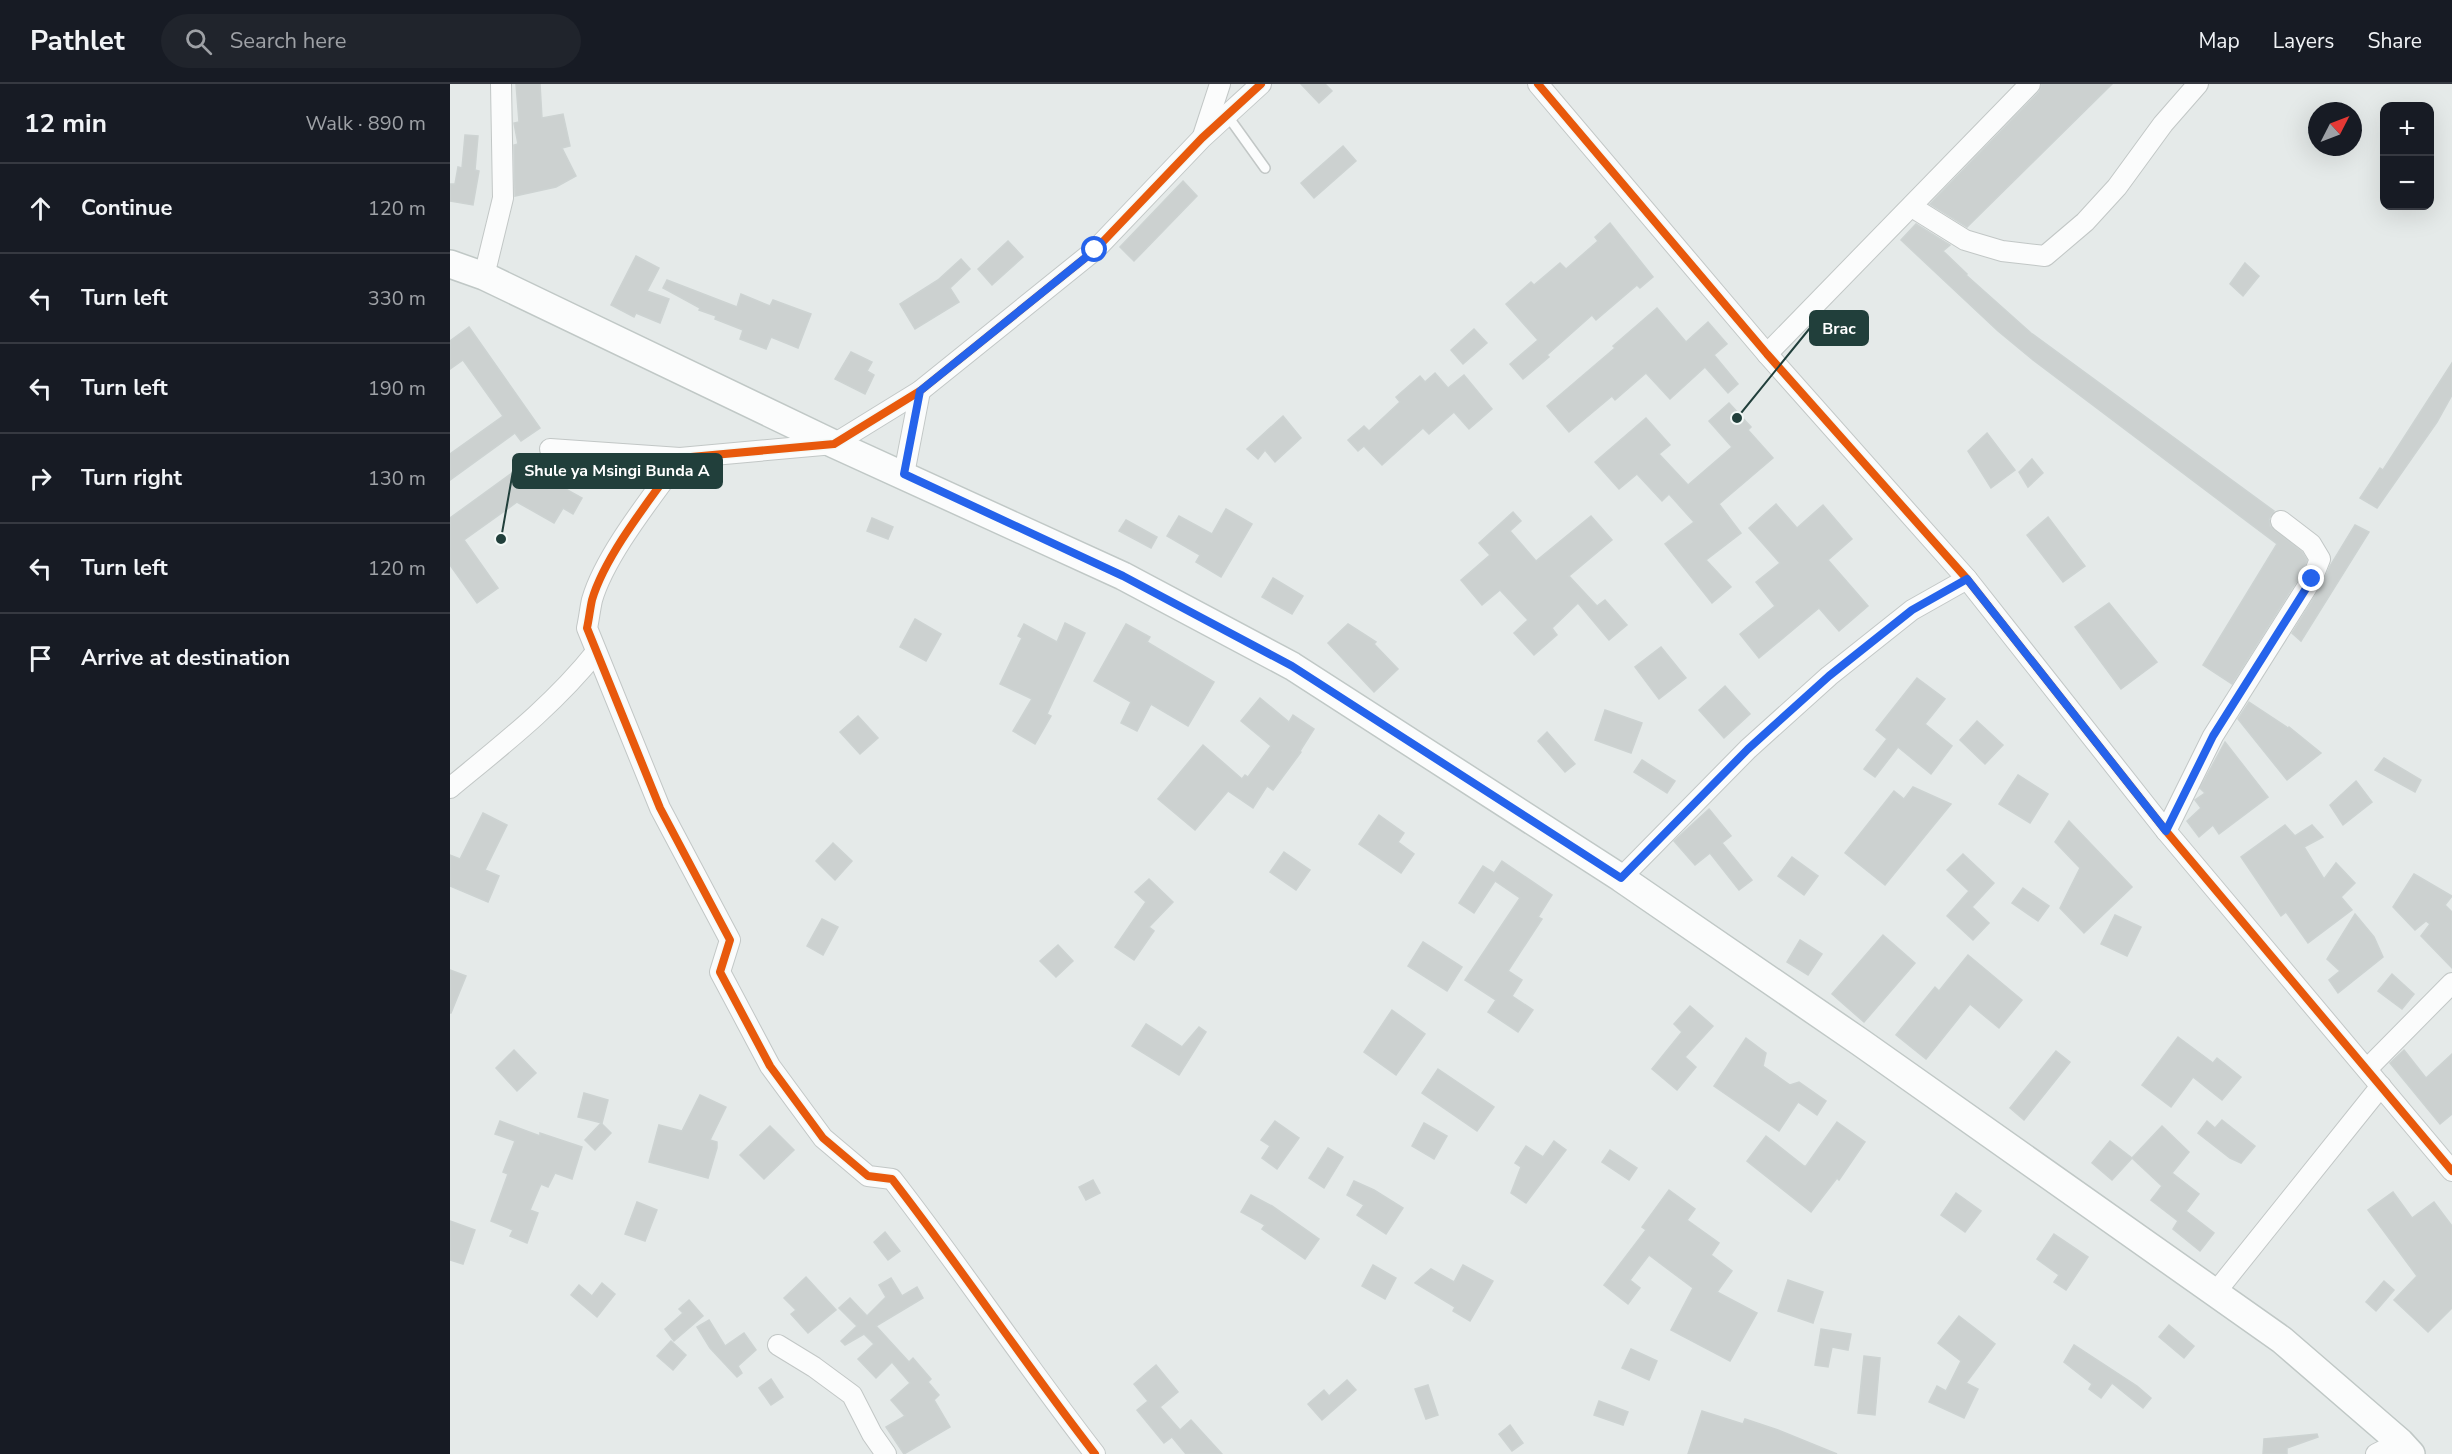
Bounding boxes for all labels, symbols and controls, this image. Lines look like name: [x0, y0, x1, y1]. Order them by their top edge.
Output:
search box: [161, 14, 581, 68]
text: Pathlet: [30, 22, 125, 60]
icon: search: [182, 25, 215, 58]
text: Search here: [230, 26, 346, 56]
text: Map: [2198, 27, 2240, 55]
text: Layers: [2273, 27, 2334, 55]
text: Share: [2367, 27, 2422, 55]
north arrow: [2308, 102, 2362, 156]
map controls: [2380, 102, 2434, 210]
button: +: [2380, 102, 2434, 156]
text: 12 min: [24, 106, 107, 141]
text: Walk · 890 m: [306, 110, 426, 137]
button: −: [2380, 156, 2434, 210]
icon: ahead: [24, 192, 57, 225]
text: Continue: [81, 193, 172, 223]
text: 120 m: [368, 195, 426, 222]
route start: [1081, 236, 1107, 262]
icon: left: [24, 282, 57, 315]
text: Turn left: [81, 283, 168, 313]
text: 330 m: [368, 285, 426, 312]
callout: Brac: [1810, 311, 1868, 345]
text: Brac: [1822, 318, 1856, 340]
icon: left: [24, 372, 57, 405]
text: Turn left: [81, 373, 168, 403]
text: 190 m: [368, 375, 426, 402]
callout: Shule ya Msingi Bunda A: [513, 454, 722, 488]
text: Shule ya Msingi Bunda A: [524, 460, 710, 482]
icon: right: [24, 462, 57, 495]
text: Turn right: [81, 463, 182, 493]
text: 130 m: [368, 465, 426, 492]
icon: left: [24, 552, 57, 585]
text: Turn left: [81, 553, 168, 583]
text: 120 m: [368, 555, 426, 582]
route end: [2298, 565, 2324, 591]
icon: arrive: [24, 642, 57, 675]
text: Arrive at destination: [81, 643, 290, 673]

